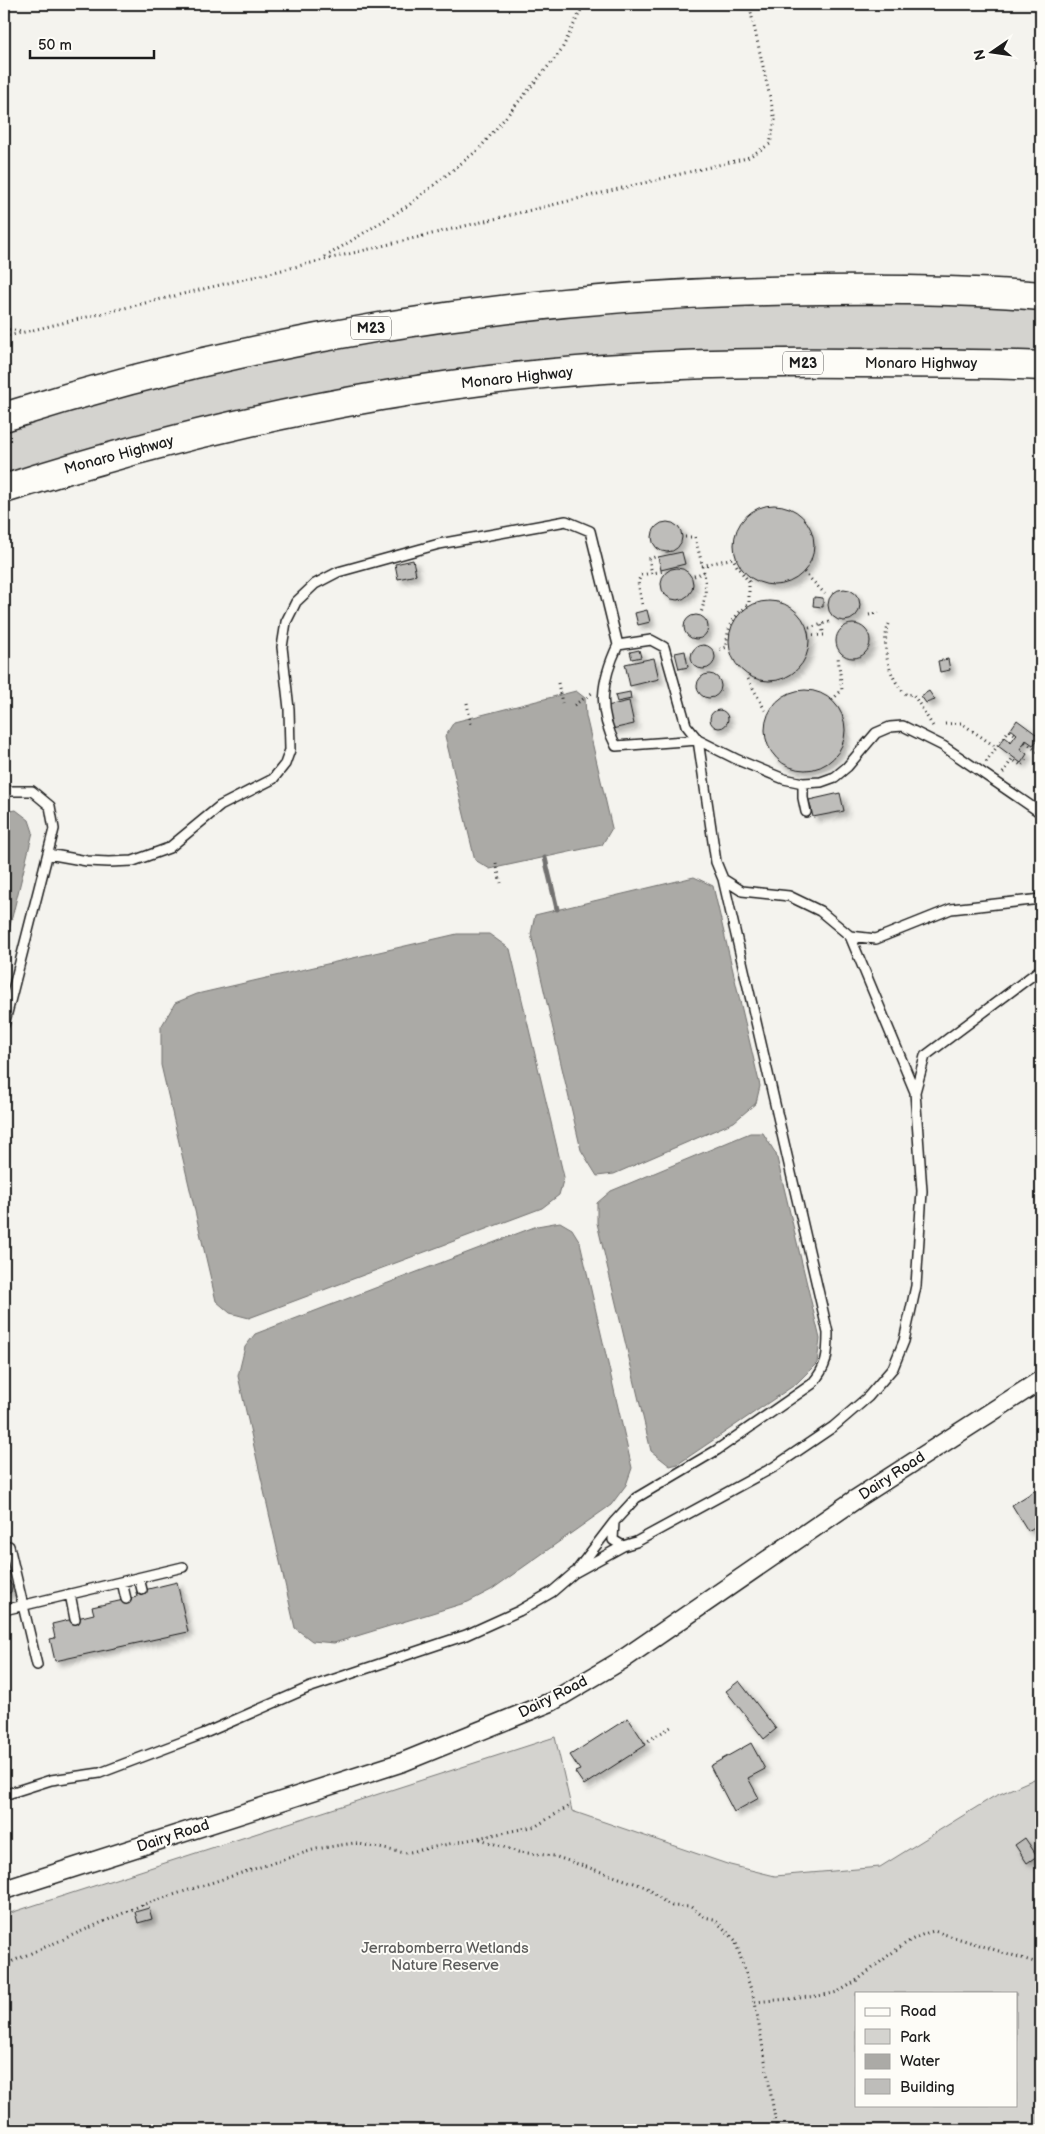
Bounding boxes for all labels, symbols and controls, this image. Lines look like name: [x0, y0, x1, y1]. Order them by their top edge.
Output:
scale bar: [30, 28, 154, 60]
north arrow: [968, 28, 1018, 78]
text: 50 m: [38, 36, 72, 55]
text: N: [970, 48, 989, 62]
road number: M23: [351, 316, 391, 339]
road number: M23: [783, 352, 823, 374]
street label: Monaro Highway: [865, 354, 978, 373]
street label: Monaro Highway: [460, 363, 574, 393]
street label: Monaro Highway: [62, 431, 176, 479]
street label: Dairy Road: [855, 1448, 929, 1504]
street label: Dairy Road: [515, 1672, 591, 1722]
street label: Dairy Road: [134, 1815, 212, 1857]
park label: Jerrabomberra Wetlands Nature Reserve: [361, 1939, 529, 1975]
legend: [855, 1992, 1018, 2106]
text: Road: [900, 2002, 936, 2021]
text: Park: [900, 2028, 931, 2047]
text: Water: [900, 2052, 940, 2071]
text: Building: [900, 2078, 955, 2097]

